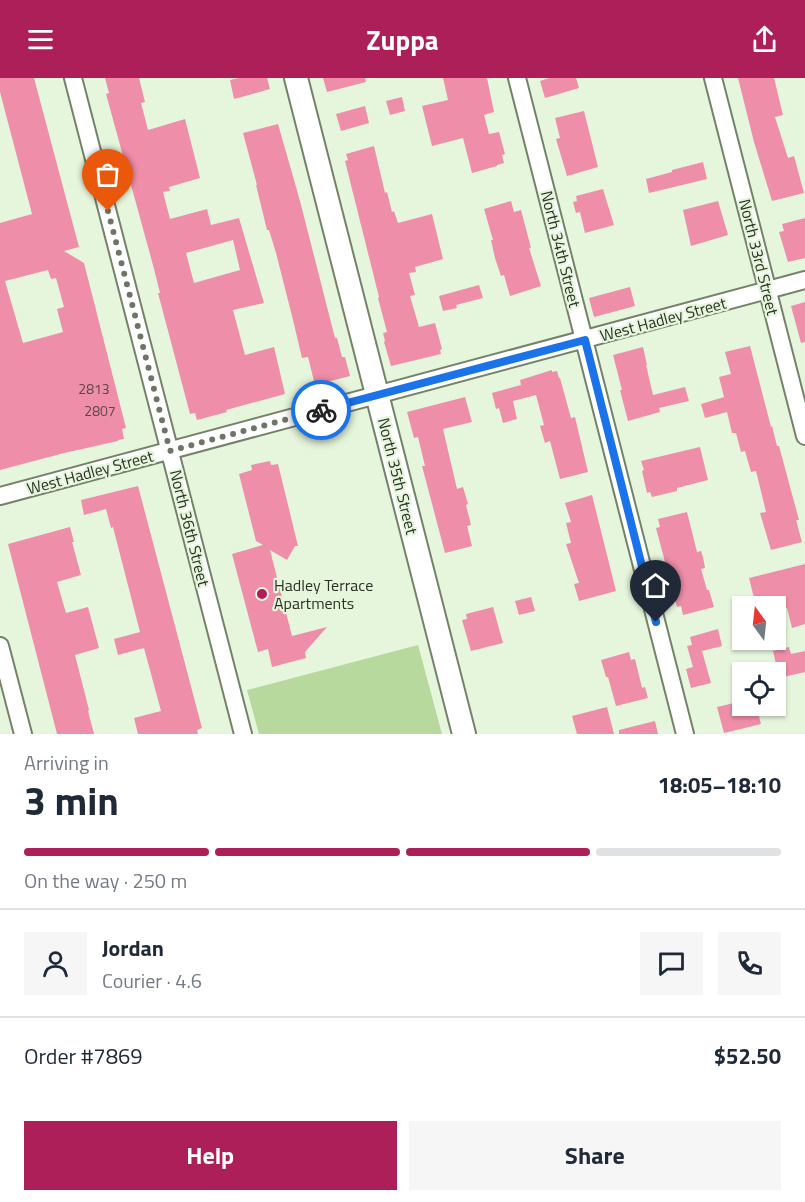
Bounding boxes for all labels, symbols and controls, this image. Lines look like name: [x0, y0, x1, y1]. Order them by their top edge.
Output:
text: Zuppa: [366, 19, 439, 60]
icon: menu: [24, 23, 57, 56]
icon: share: [748, 23, 781, 56]
pin: [82, 149, 133, 211]
icon: bag: [91, 158, 124, 191]
street label: North 34th Street: [535, 188, 587, 310]
street label: North 33rd Street: [733, 196, 785, 318]
street label: West Hadley Street: [597, 290, 729, 347]
house number: 2813: [78, 378, 110, 399]
courier: [291, 380, 351, 440]
icon: bike: [305, 394, 338, 427]
house number: 2807: [84, 400, 116, 421]
street label: North 35th Street: [372, 415, 424, 537]
street label: West Hadley Street: [24, 443, 156, 500]
street label: North 36th Street: [164, 467, 216, 589]
pin: [630, 560, 681, 622]
icon: home: [639, 569, 672, 602]
place label: Hadley Terrace Apartments: [274, 573, 373, 615]
marker: Hadley Terrace Apartments: [255, 587, 269, 601]
north arrow: [732, 596, 786, 650]
map controls: [732, 596, 786, 716]
button: locate: [732, 662, 786, 716]
text: Arriving in: [24, 747, 109, 778]
text: 18:05–18:10: [658, 768, 781, 802]
text: 3 min: [24, 771, 119, 830]
text: On the way · 250 m: [24, 865, 187, 896]
text: Jordan: [102, 931, 164, 965]
button: person: [24, 932, 87, 995]
button: chat: [640, 932, 703, 995]
button: phone: [718, 932, 781, 995]
text: Courier · 4.6: [102, 965, 202, 996]
text: Order #7869: [24, 1039, 143, 1073]
text: $52.50: [714, 1039, 781, 1073]
button: Help: [24, 1121, 397, 1190]
button: Share: [409, 1121, 781, 1190]

